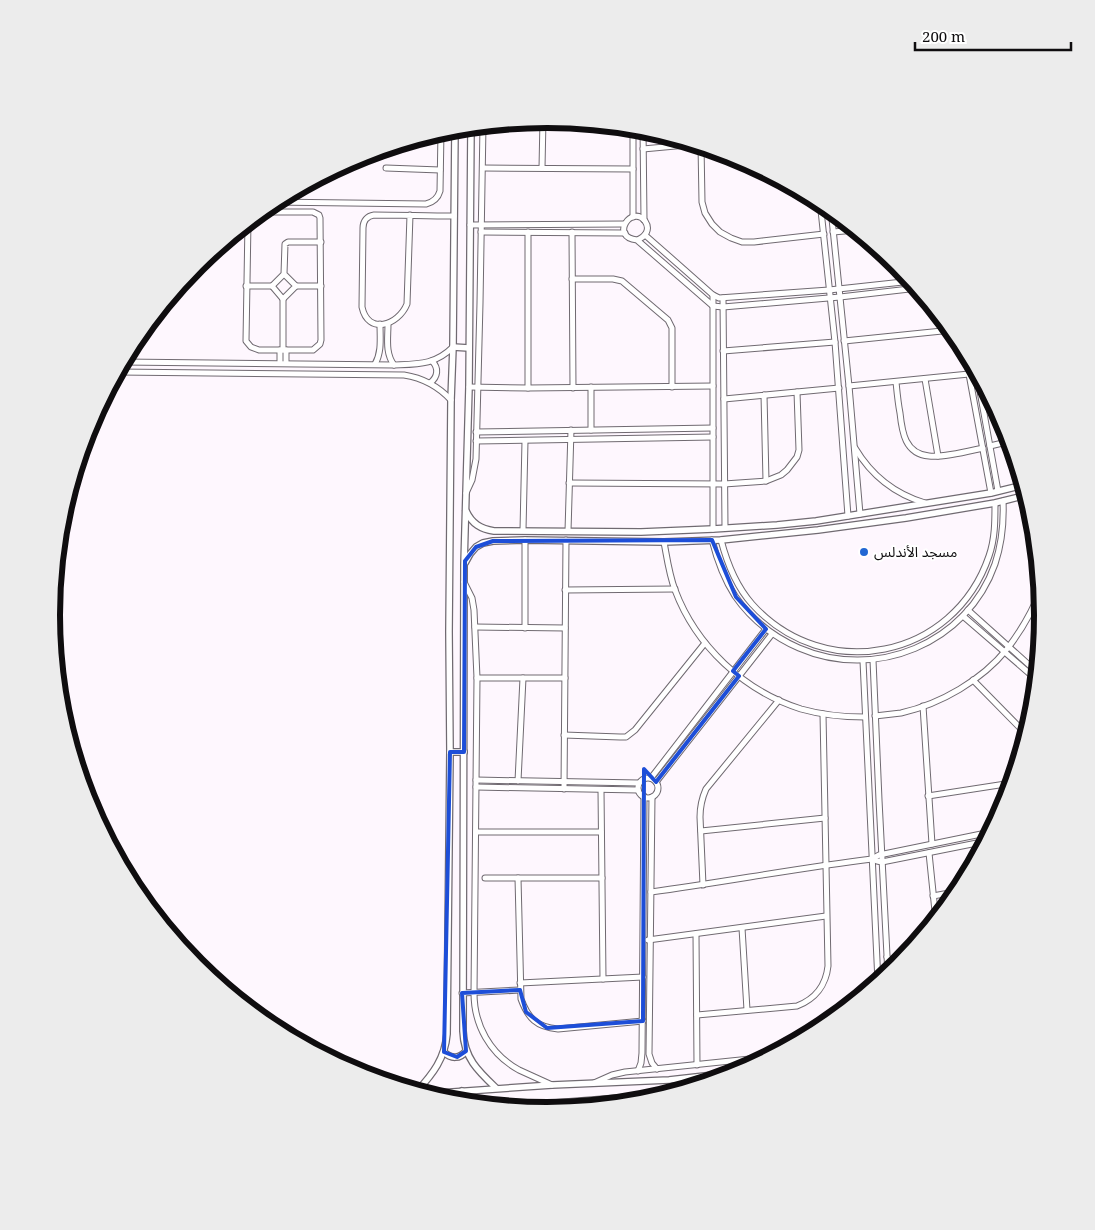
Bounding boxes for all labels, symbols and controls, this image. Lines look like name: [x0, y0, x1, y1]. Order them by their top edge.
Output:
scale bar: [915, 20, 1071, 52]
text: 200 m: [922, 26, 965, 46]
place label: مسجد الأندلس: [874, 542, 957, 561]
marker: مسجد الأندلس: [858, 546, 870, 558]

